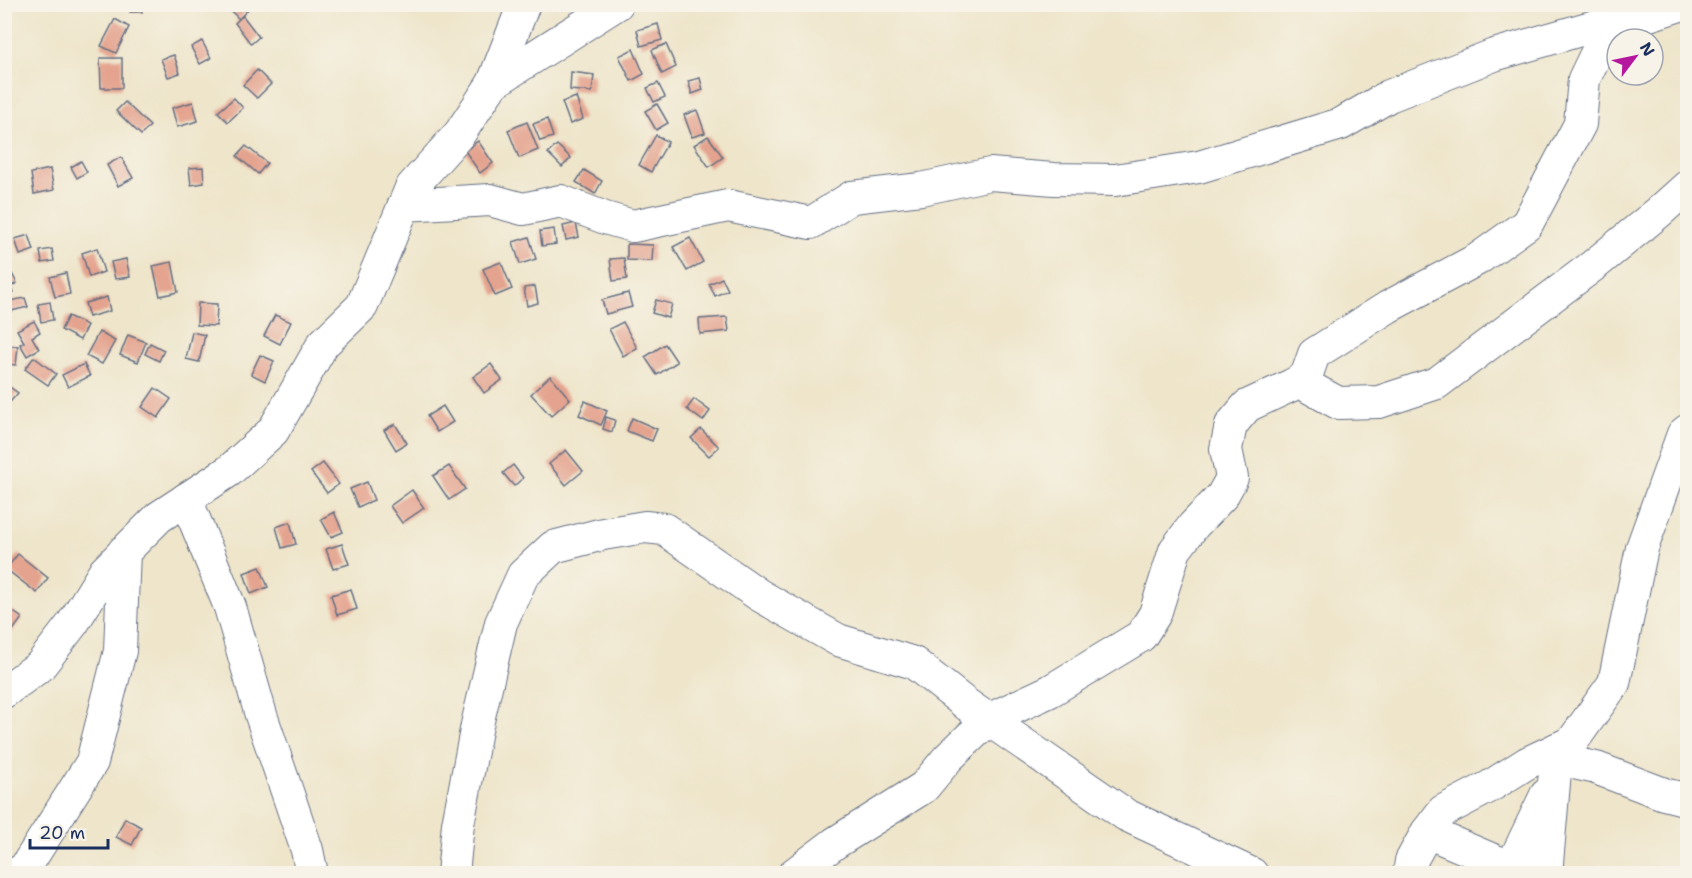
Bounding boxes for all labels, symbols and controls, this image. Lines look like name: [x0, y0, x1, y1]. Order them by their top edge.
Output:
north arrow: [1605, 27, 1665, 87]
text: N: [1635, 38, 1660, 60]
scale bar: [30, 812, 108, 850]
text: 20 m: [39, 821, 85, 845]

